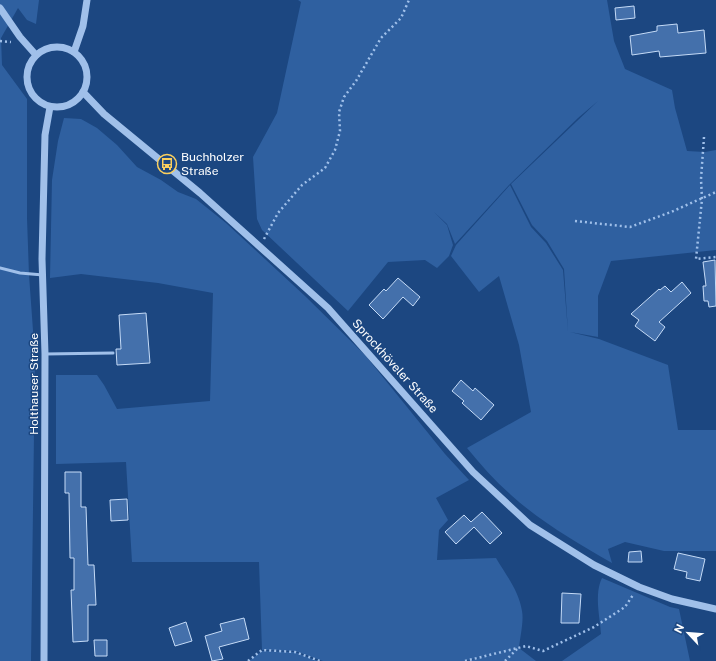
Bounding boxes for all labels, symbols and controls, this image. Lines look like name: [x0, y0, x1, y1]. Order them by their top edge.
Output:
place label: Buchholzer Straße: [181, 150, 244, 178]
bus stop icon: Buchholzer Straße: [156, 153, 178, 175]
street label: Sprockhöveler Straße: [349, 316, 441, 416]
street label: Holthauser Straße: [27, 333, 41, 435]
north arrow: [668, 613, 708, 653]
text: N: [672, 622, 686, 635]

